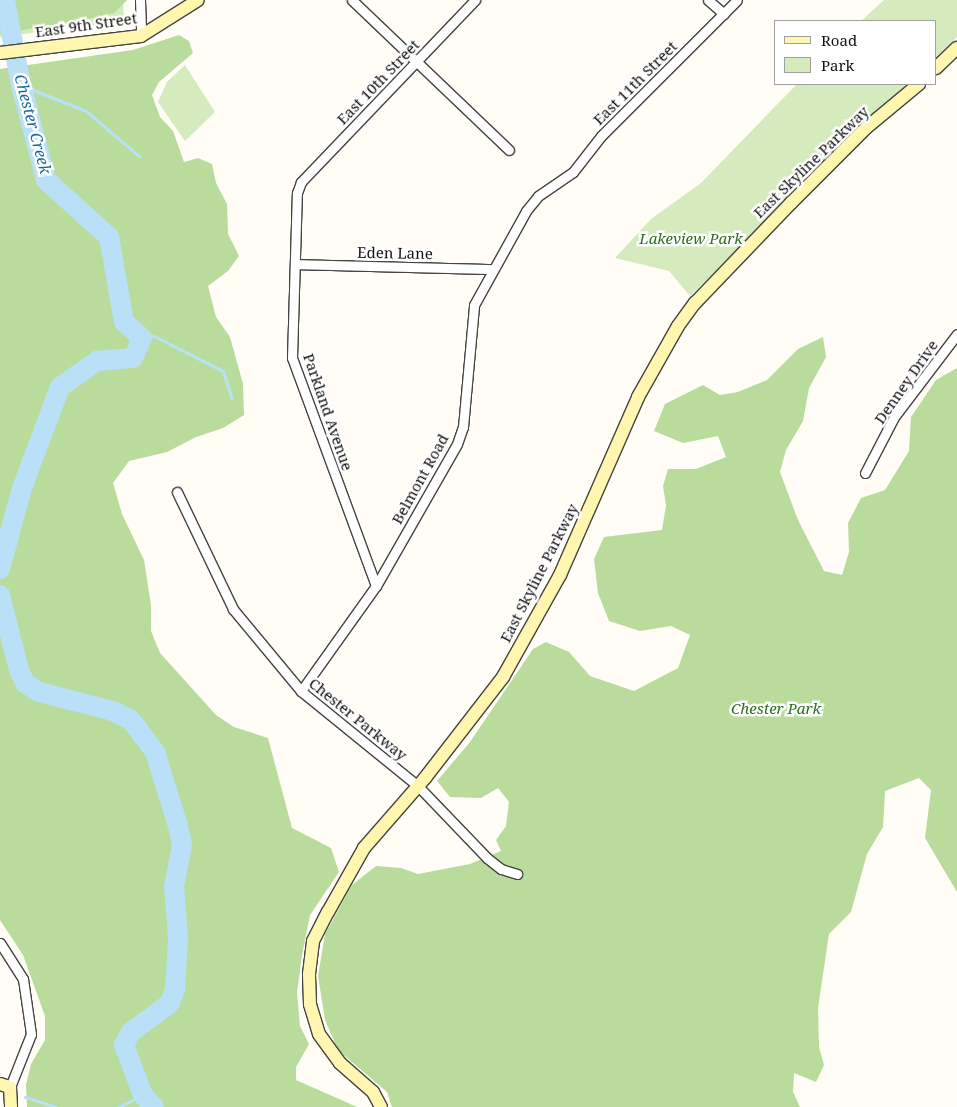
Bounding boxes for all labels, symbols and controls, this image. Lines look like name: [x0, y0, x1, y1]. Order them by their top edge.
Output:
street label: East 9th Street: [34, 9, 138, 41]
legend: [774, 20, 937, 85]
text: Road: [821, 30, 857, 50]
street label: East 10th Street: [333, 36, 423, 128]
street label: East 11th Street: [589, 37, 681, 129]
text: Park: [821, 55, 854, 75]
water label: Chester Creek: [10, 72, 56, 176]
street label: East Skyline Parkway: [750, 102, 872, 222]
park label: Lakeview Park: [639, 230, 743, 248]
street label: Eden Lane: [357, 243, 433, 263]
street label: Denney Drive: [870, 337, 942, 427]
street label: Parkland Avenue: [299, 351, 357, 473]
street label: Belmont Road: [388, 431, 452, 527]
street label: East Skyline Parkway: [496, 501, 582, 645]
street label: Chester Parkway: [305, 674, 411, 764]
park label: Chester Park: [731, 700, 821, 718]

